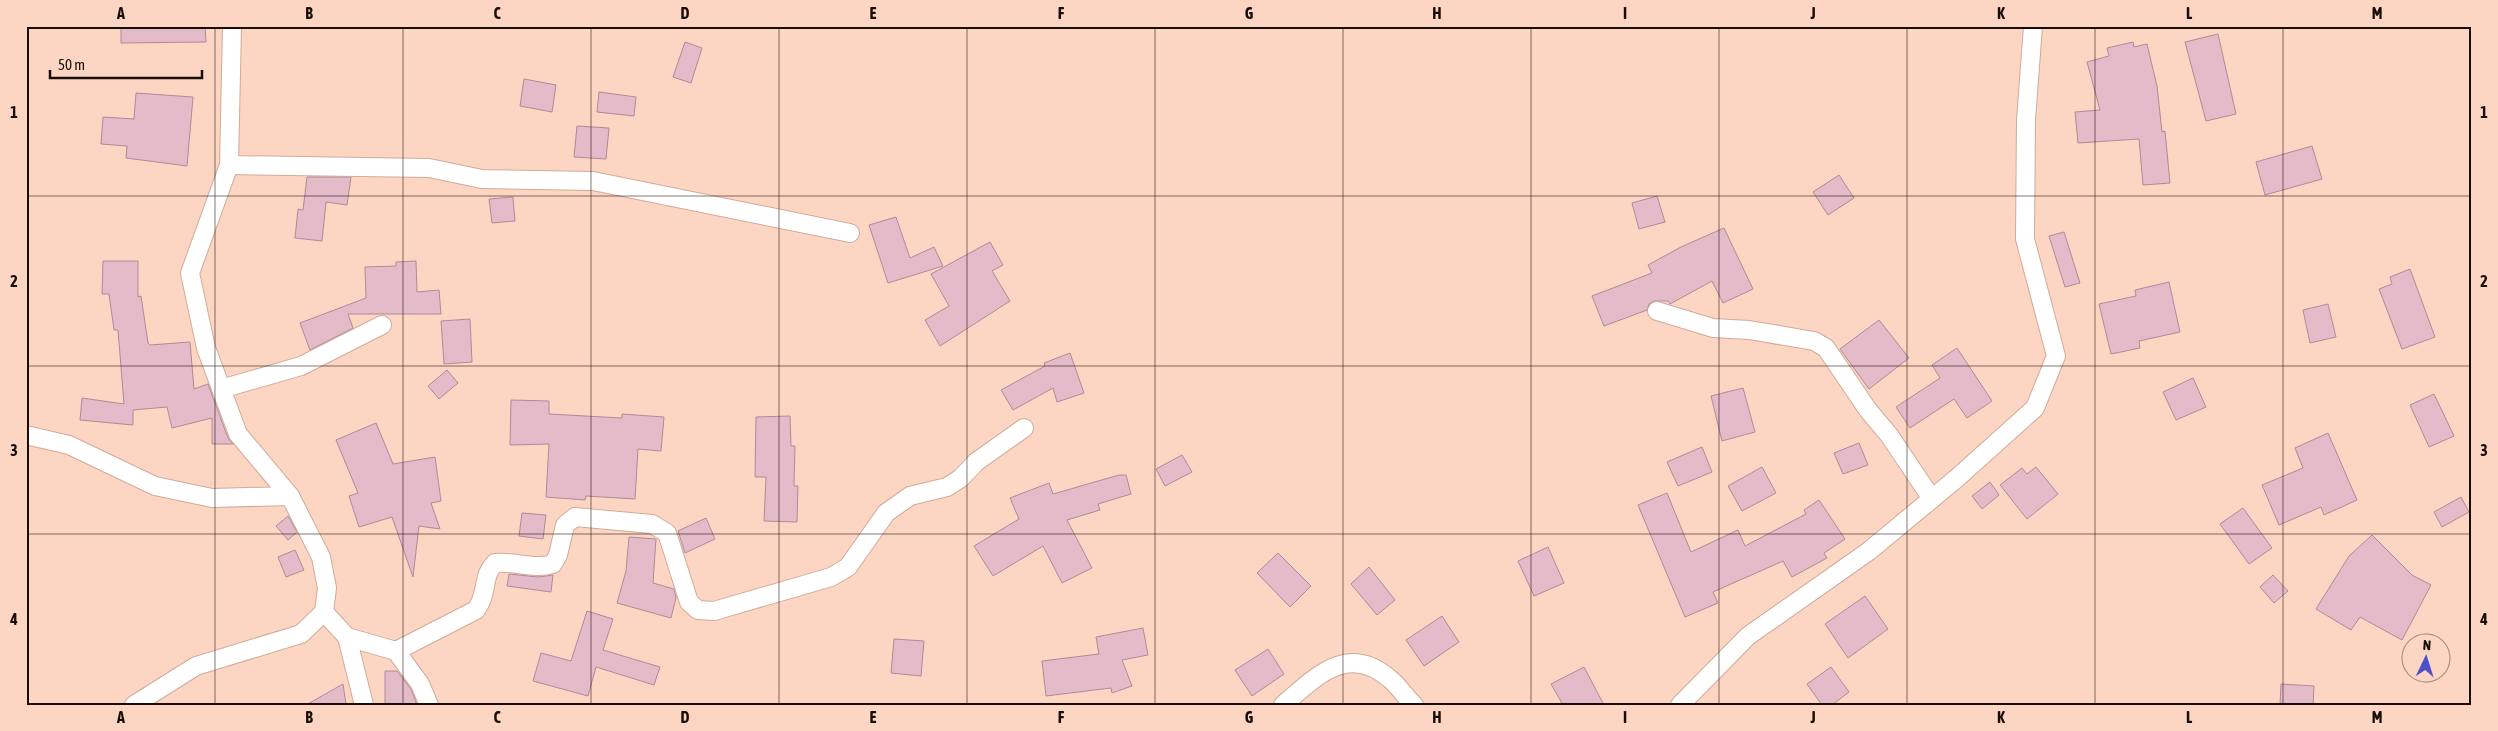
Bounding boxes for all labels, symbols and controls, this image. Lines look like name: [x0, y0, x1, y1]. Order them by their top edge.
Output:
text: A: [116, 4, 125, 22]
text: B: [305, 4, 313, 22]
text: C: [493, 4, 501, 22]
text: D: [681, 4, 690, 22]
text: E: [870, 4, 877, 22]
text: F: [1058, 4, 1065, 22]
text: G: [1245, 4, 1254, 22]
text: H: [1432, 4, 1442, 22]
text: I: [1623, 4, 1627, 22]
text: J: [1809, 4, 1816, 22]
text: K: [1997, 4, 2005, 22]
text: L: [2186, 4, 2193, 22]
text: M: [2372, 4, 2382, 22]
scale bar: [50, 48, 202, 80]
text: 50 m: [58, 56, 85, 73]
text: 1: [10, 103, 18, 121]
text: 1: [2480, 103, 2488, 121]
text: 2: [10, 272, 18, 290]
text: 2: [2480, 272, 2488, 290]
text: 3: [10, 441, 18, 459]
text: 3: [2480, 441, 2488, 459]
text: 4: [9, 610, 18, 628]
text: 4: [2479, 610, 2488, 628]
north arrow: [2400, 634, 2450, 684]
text: N: [2422, 637, 2432, 653]
text: A: [116, 708, 125, 726]
text: B: [305, 708, 313, 726]
text: C: [493, 708, 501, 726]
text: D: [681, 708, 690, 726]
text: E: [870, 708, 877, 726]
text: F: [1058, 708, 1065, 726]
text: G: [1245, 708, 1254, 726]
text: H: [1432, 708, 1442, 726]
text: I: [1623, 708, 1627, 726]
text: J: [1809, 708, 1816, 726]
text: K: [1997, 708, 2005, 726]
text: L: [2186, 708, 2193, 726]
text: M: [2372, 708, 2382, 726]

